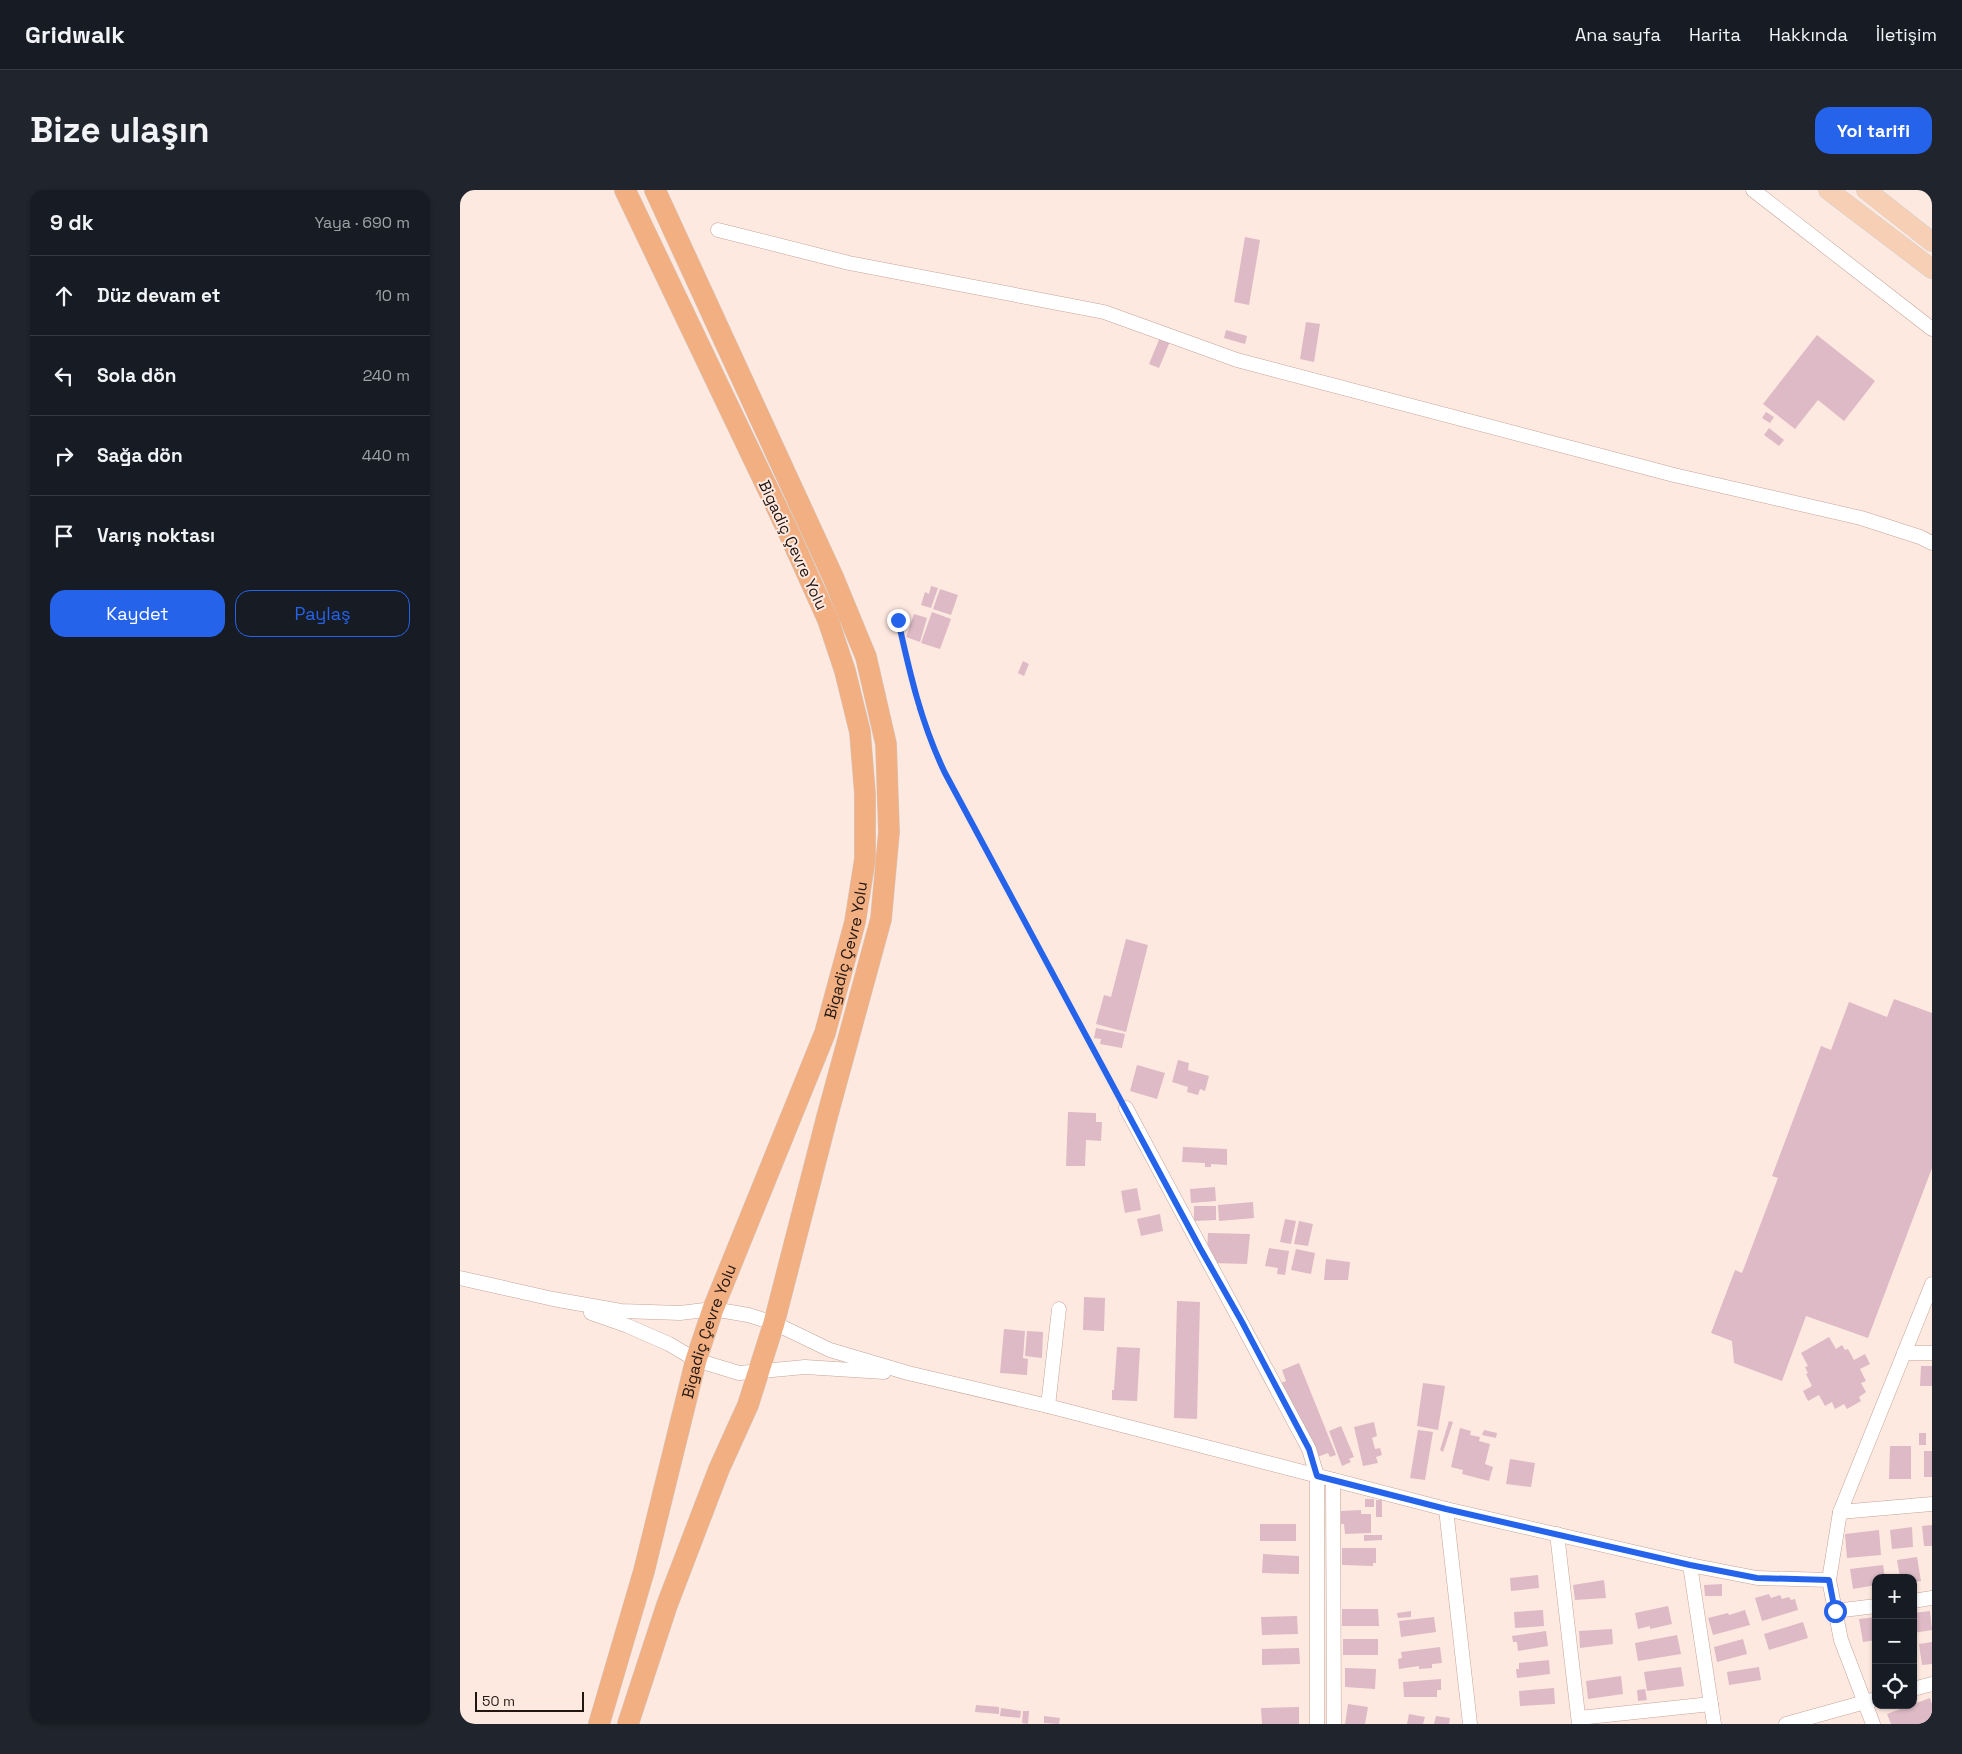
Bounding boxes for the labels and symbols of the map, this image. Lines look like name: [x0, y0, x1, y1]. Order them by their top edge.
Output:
street label: Bigadiç Çevre Yolu: [754, 477, 832, 613]
route end: [887, 609, 910, 632]
street label: Bigadiç Çevre Yolu: [819, 880, 872, 1021]
street label: Bigadiç Çevre Yolu: [676, 1261, 741, 1401]
route start: [1824, 1600, 1847, 1623]
scale bar: [475, 1689, 584, 1712]

